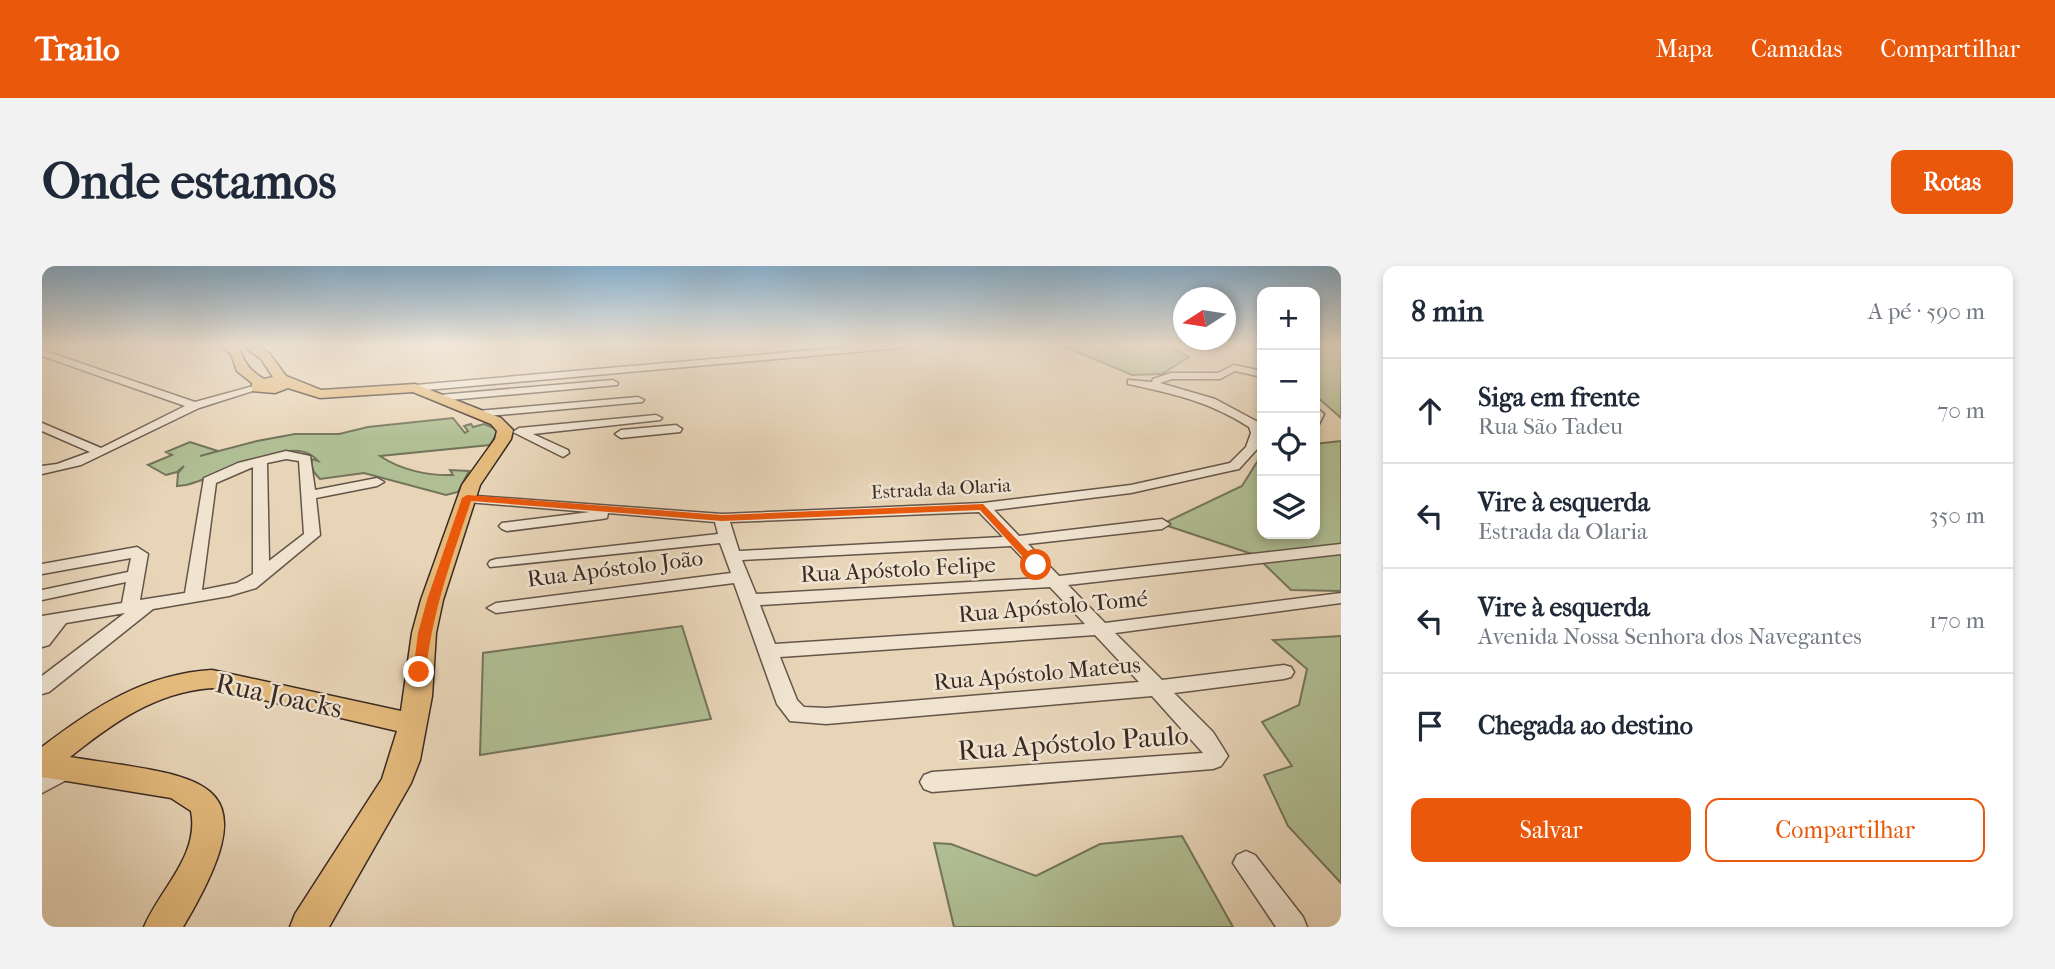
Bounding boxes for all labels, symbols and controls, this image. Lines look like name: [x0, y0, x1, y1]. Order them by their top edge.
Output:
text: Trailo: [35, 30, 120, 69]
text: Mapa: [1656, 35, 1713, 63]
text: Camadas: [1751, 35, 1842, 63]
text: Compartilhar: [1880, 35, 2020, 63]
button: Rotas: [1891, 150, 2013, 214]
text: Onde estamos: [42, 153, 336, 211]
north arrow: [1173, 287, 1236, 350]
map controls: [1257, 287, 1320, 539]
button: +: [1257, 287, 1320, 350]
text: 8 min: [1411, 294, 1484, 329]
text: A pé · 590 m: [1868, 298, 1985, 325]
button: −: [1257, 350, 1320, 413]
text: Siga em frente: [1478, 382, 1640, 413]
icon: ahead: [1411, 392, 1449, 430]
text: 70 m: [1937, 397, 1985, 424]
button: locate: [1257, 413, 1320, 476]
text: Rua São Tadeu: [1478, 413, 1623, 440]
street label: Estrada da Olaria: [870, 474, 1012, 504]
button: layers: [1257, 476, 1320, 539]
text: Vire à esquerda: [1478, 487, 1650, 518]
icon: left: [1411, 497, 1449, 535]
text: 350 m: [1929, 502, 1985, 529]
text: Estrada da Olaria: [1478, 518, 1648, 545]
street label: Rua Apóstolo João: [526, 544, 705, 593]
route start: [1020, 549, 1051, 580]
street label: Rua Apóstolo Felipe: [800, 551, 996, 588]
street label: Rua Apóstolo Tomé: [957, 585, 1149, 628]
text: Vire à esquerda: [1478, 592, 1650, 623]
icon: left: [1411, 602, 1449, 640]
text: 170 m: [1929, 607, 1985, 634]
text: Avenida Nossa Senhora dos Navegantes: [1478, 623, 1862, 650]
street label: Rua Apóstolo Mateus: [932, 651, 1142, 696]
route end: [403, 656, 434, 687]
street label: Rua Joacks: [213, 666, 345, 725]
icon: arrive: [1411, 707, 1449, 745]
text: Chegada ao destino: [1478, 710, 1693, 741]
street label: Rua Apóstolo Paulo: [957, 718, 1190, 767]
button: Salvar: [1411, 798, 1691, 862]
button: Compartilhar: [1705, 798, 1985, 862]

